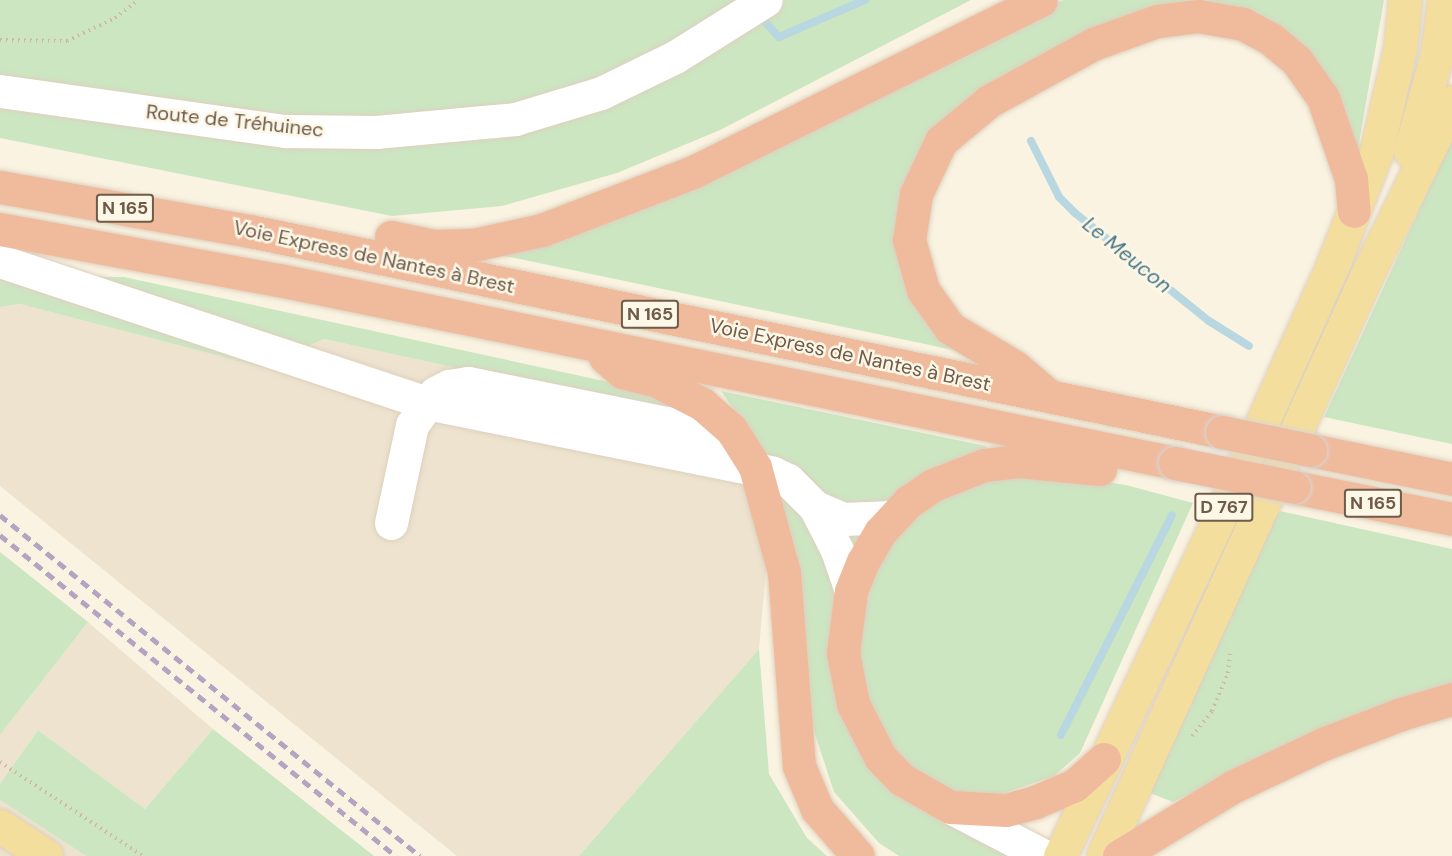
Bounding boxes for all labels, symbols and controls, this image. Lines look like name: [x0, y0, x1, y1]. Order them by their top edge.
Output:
street label: Route de Tréhuinec: [145, 100, 325, 142]
road number: N 165: [95, 193, 155, 223]
water label: Le Meucon: [1078, 212, 1176, 298]
street label: Voie Express de Nantes à Brest: [231, 215, 517, 299]
road number: N 165: [620, 299, 680, 329]
street label: Voie Express de Nantes à Brest: [707, 313, 993, 397]
road number: N 165: [1343, 488, 1403, 518]
road number: D 767: [1194, 492, 1254, 522]

